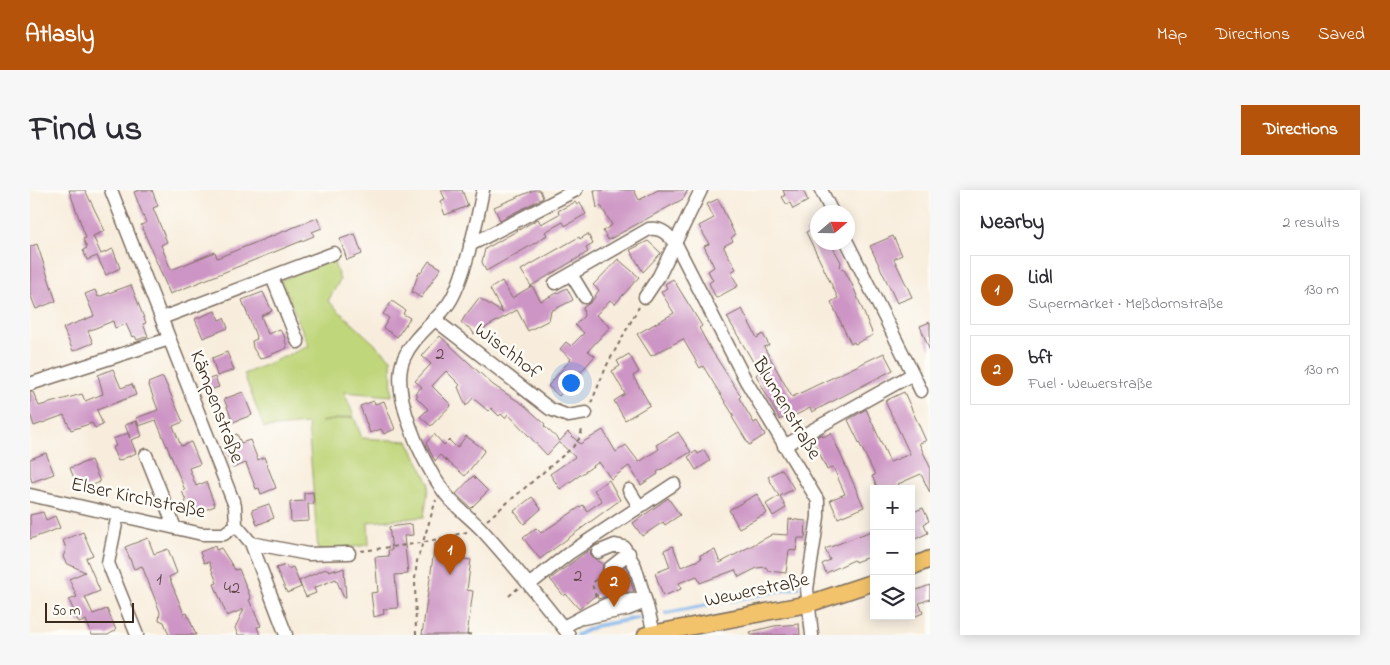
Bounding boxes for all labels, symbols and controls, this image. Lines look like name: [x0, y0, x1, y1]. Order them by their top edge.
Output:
text: Atlasly: [25, 18, 94, 53]
text: Map: [1157, 22, 1187, 48]
text: Directions: [1215, 22, 1290, 48]
text: Saved: [1318, 22, 1365, 48]
text: Find us: [30, 105, 142, 156]
button: Directions: [1241, 105, 1360, 155]
north arrow: [810, 205, 855, 250]
text: Nearby: [980, 208, 1044, 238]
text: 2 results: [1282, 211, 1340, 235]
text: Lidl: [1028, 265, 1052, 292]
text: 1: [994, 278, 1000, 302]
text: 130 m: [1304, 278, 1339, 302]
text: Supermarket · Meßdornstraße: [1028, 292, 1223, 316]
street label: Wischhof: [467, 317, 547, 388]
house number: 2: [436, 342, 445, 368]
text: bft: [1028, 345, 1052, 372]
street label: Kämpenstraße: [181, 347, 251, 467]
street label: Blumenstraße: [744, 352, 828, 466]
text: 2: [993, 358, 1001, 382]
text: 130 m: [1304, 358, 1339, 382]
your location: [558, 370, 584, 396]
text: Fuel · Wewerstraße: [1028, 372, 1152, 396]
street label: Elser Kirchstraße: [68, 471, 208, 527]
map controls: [870, 485, 915, 620]
button: +: [870, 485, 915, 530]
button: −: [870, 530, 915, 575]
pin: 1: [434, 534, 466, 575]
house number: 2: [574, 564, 583, 590]
pin: 2: [598, 566, 630, 607]
street label: Wewerstraße: [702, 566, 812, 616]
house number: 1: [156, 567, 162, 593]
button: layers: [870, 575, 915, 620]
house number: 42: [224, 576, 240, 602]
scale bar: [45, 600, 134, 623]
text: 50 m: [52, 601, 80, 622]

